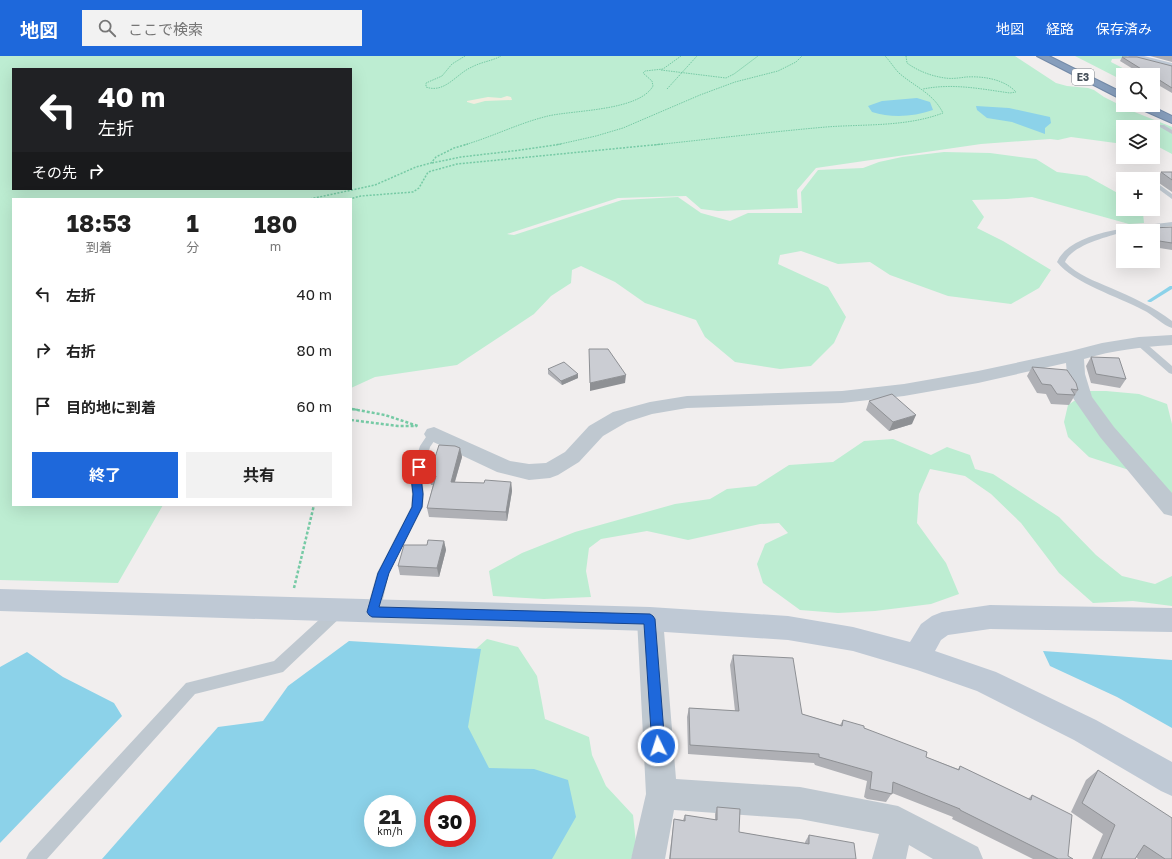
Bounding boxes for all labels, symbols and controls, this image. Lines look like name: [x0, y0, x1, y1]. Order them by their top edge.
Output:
search box: [82, 10, 362, 46]
icon: search: [96, 17, 118, 39]
text: 地図: [20, 18, 58, 41]
text: ここで検索: [128, 20, 203, 38]
text: 地図: [996, 20, 1024, 37]
text: 経路: [1046, 20, 1074, 37]
text: 保存済み: [1096, 20, 1152, 37]
map controls: [1116, 68, 1160, 268]
button: search: [1116, 68, 1160, 112]
road number: E3: [1072, 69, 1094, 85]
text: 40 m: [98, 80, 165, 113]
icon: left: [32, 84, 84, 136]
text: 左折: [98, 117, 134, 139]
button: layers: [1116, 120, 1160, 164]
icon: right: [85, 160, 107, 182]
text: その先: [32, 163, 77, 181]
button: +: [1116, 172, 1160, 216]
text: 18:53: [67, 208, 131, 237]
text: 1: [186, 208, 199, 237]
text: 180: [254, 209, 297, 238]
button: −: [1116, 224, 1160, 268]
text: m: [270, 238, 281, 254]
text: 到着: [86, 239, 112, 255]
text: 分: [186, 239, 199, 255]
icon: left: [32, 283, 54, 305]
text: 40 m: [297, 285, 332, 303]
text: 左折: [66, 286, 96, 304]
icon: right: [32, 339, 54, 361]
text: 80 m: [297, 341, 332, 359]
text: 右折: [66, 342, 96, 360]
icon: arrive: [32, 395, 54, 417]
text: 60 m: [297, 397, 332, 415]
text: 目的地に到着: [66, 398, 156, 416]
pin: [402, 450, 436, 484]
button: 終了: [32, 452, 178, 498]
button: 共有: [186, 452, 332, 498]
icon: arrive: [408, 456, 430, 478]
position arrow: [637, 725, 679, 767]
speed limit sign: 30: [424, 795, 476, 847]
text: 21: [379, 804, 401, 828]
text: km/h: [377, 825, 403, 837]

